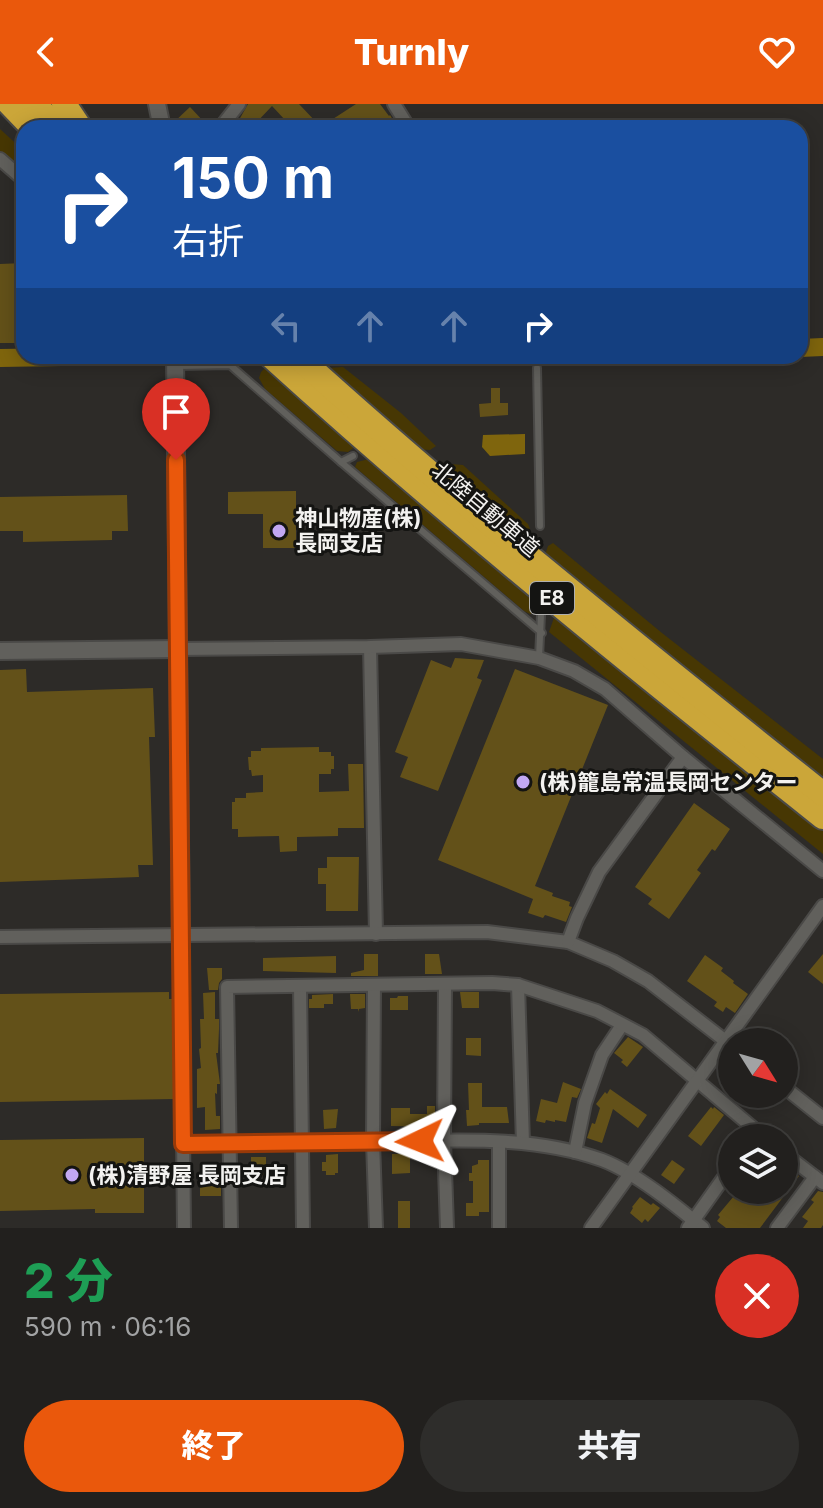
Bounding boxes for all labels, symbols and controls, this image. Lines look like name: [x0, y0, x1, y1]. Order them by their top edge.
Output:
icon: back: [24, 30, 68, 74]
text: Turnly: [354, 30, 469, 74]
icon: heart: [755, 30, 799, 74]
text: 150 m: [172, 144, 334, 212]
icon: right: [40, 152, 144, 256]
text: 右折: [172, 219, 244, 263]
icon: left: [264, 304, 308, 348]
icon: ahead: [348, 304, 392, 348]
icon: ahead: [432, 304, 476, 348]
icon: right: [516, 304, 560, 348]
pin: [142, 378, 210, 460]
icon: arrive: [154, 390, 198, 434]
street label: 北陸自動車道: [427, 457, 545, 561]
place label: 神山物産(株) 長岡支店: [295, 505, 422, 556]
marker: 神山物産(株) 長岡支店: [270, 522, 288, 540]
road number: E8: [530, 582, 574, 614]
place label: (株)籠島常温長岡センター: [539, 769, 798, 795]
marker: (株)籠島常温長岡センター: [514, 773, 532, 791]
north arrow: [718, 1028, 798, 1108]
map controls: [718, 1028, 798, 1204]
position arrow: [378, 1099, 462, 1183]
button: layers: [718, 1124, 798, 1204]
place label: (株)清野屋 長岡支店: [88, 1162, 286, 1188]
marker: (株)清野屋 長岡支店: [63, 1166, 81, 1184]
text: 2 分: [24, 1251, 113, 1310]
button: close: [715, 1254, 799, 1338]
text: 590 m · 06:16: [24, 1311, 191, 1342]
button: 終了: [24, 1400, 404, 1492]
button: 共有: [420, 1400, 799, 1492]

